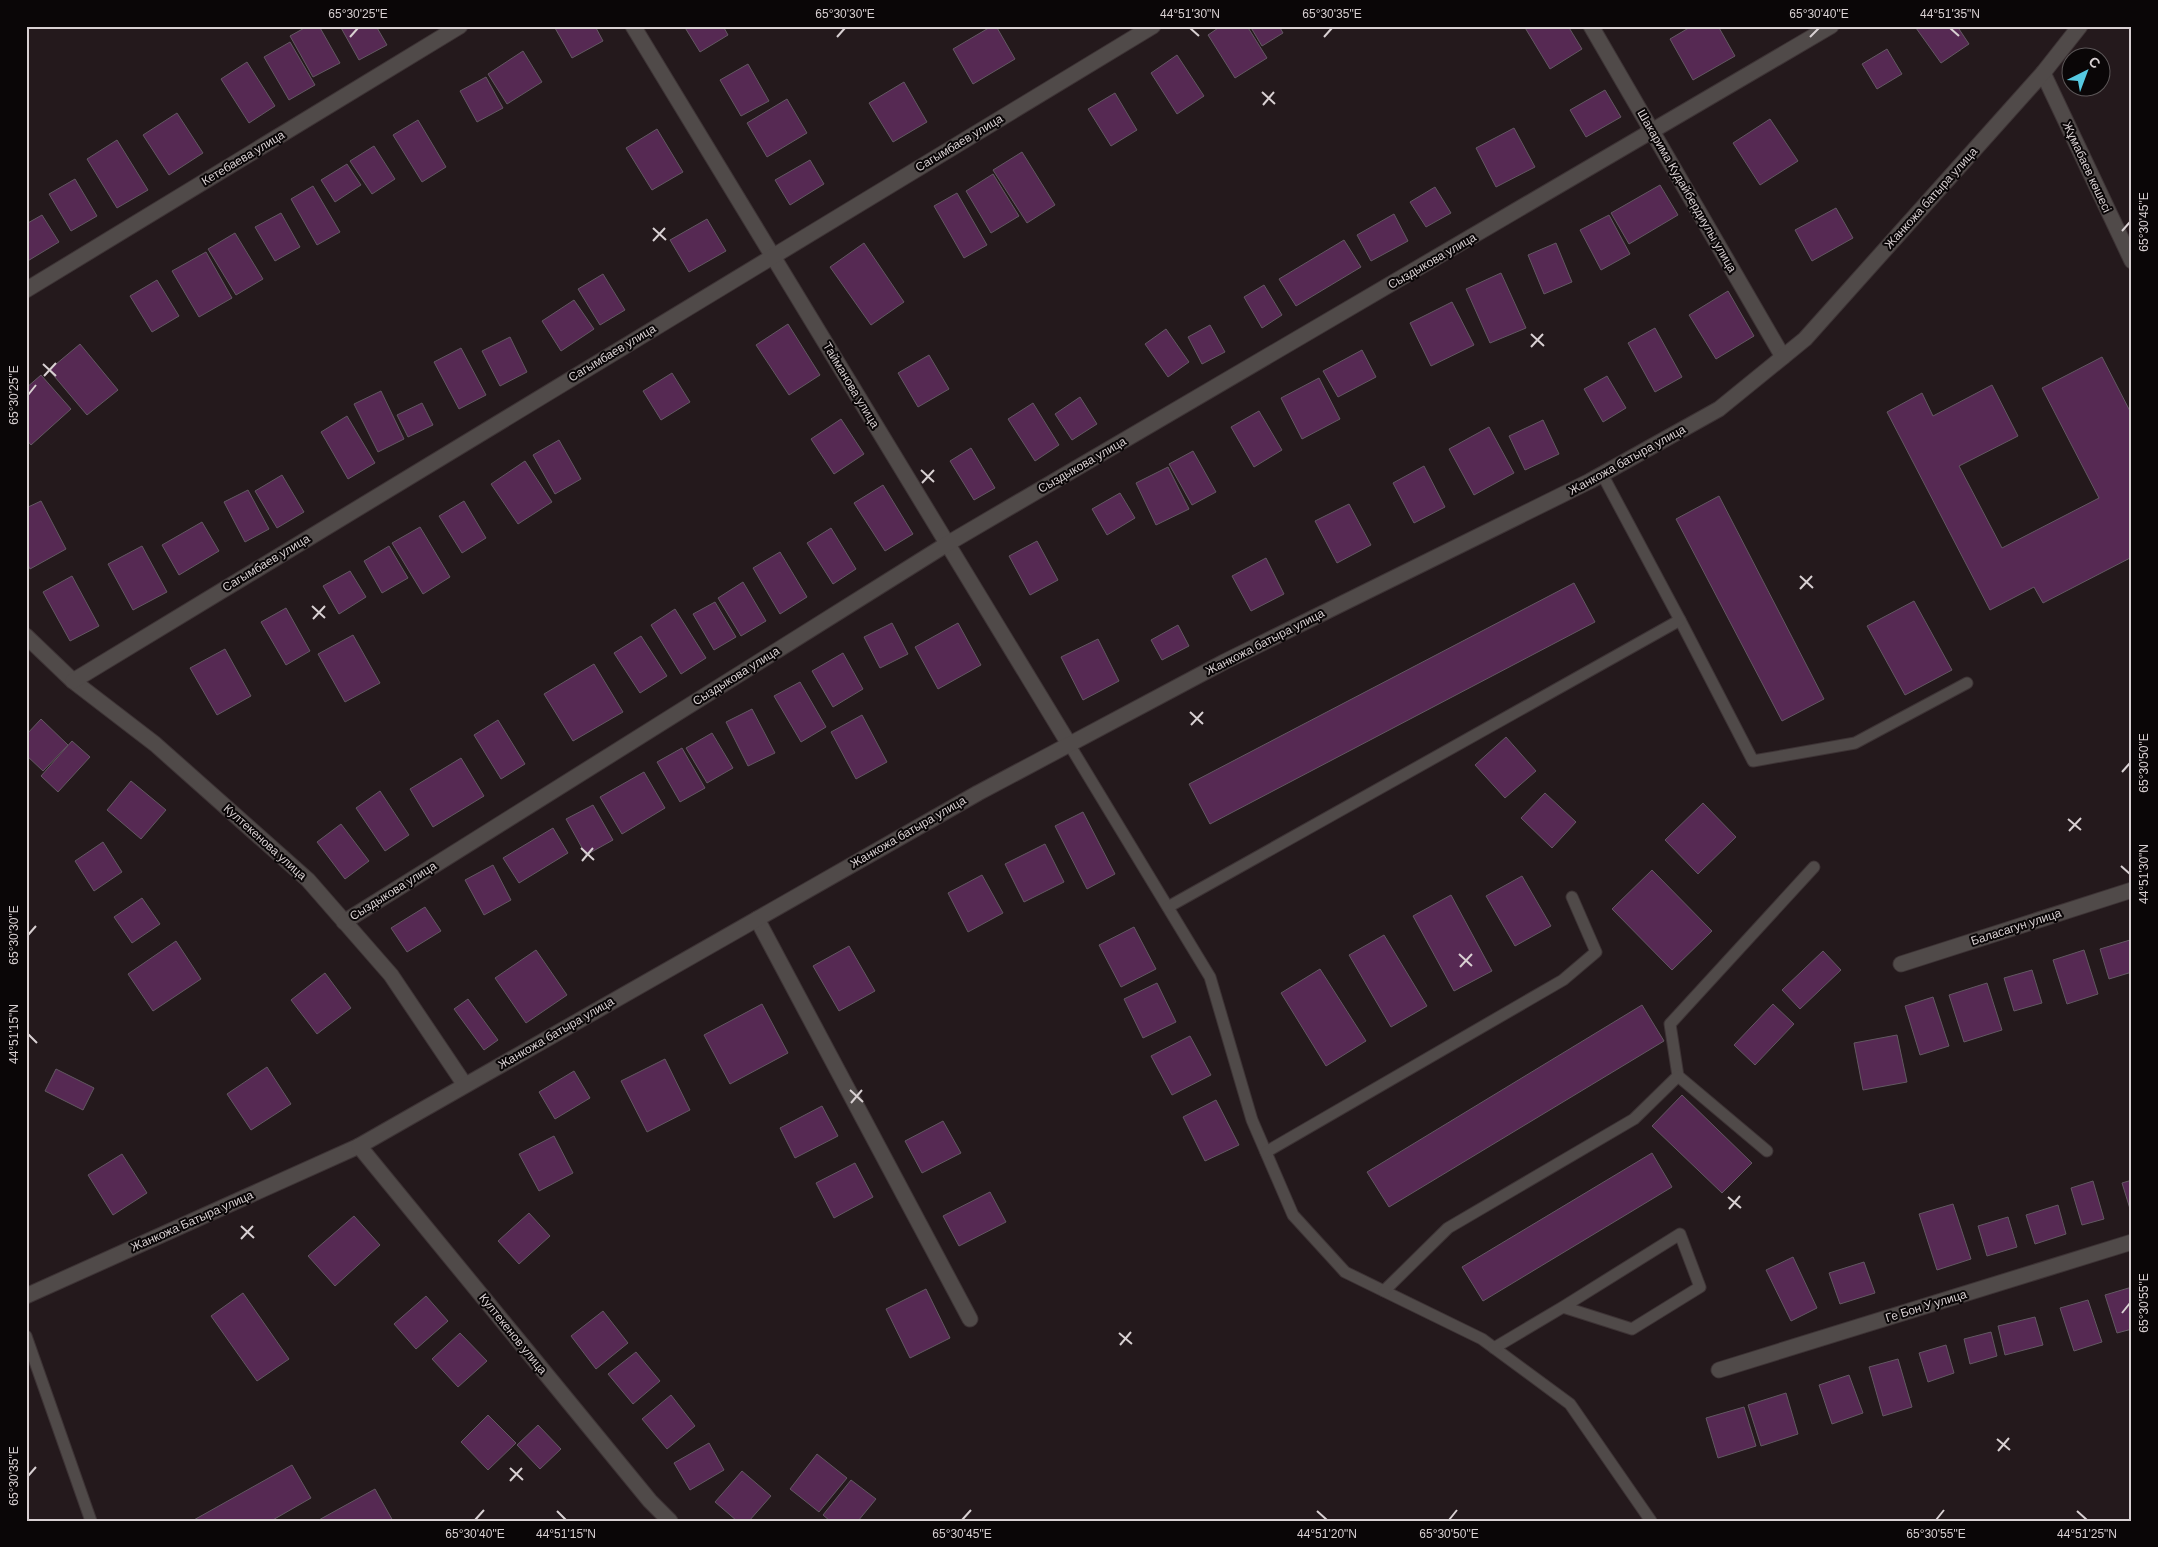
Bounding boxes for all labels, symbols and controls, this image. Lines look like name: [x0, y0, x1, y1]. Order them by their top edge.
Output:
text: 65°30'25"E: [328, 7, 388, 21]
text: 65°30'30"E: [815, 7, 875, 21]
text: 44°51'30"N: [1160, 7, 1220, 21]
text: 65°30'35"E: [1302, 7, 1362, 21]
text: 65°30'40"E: [1789, 7, 1849, 21]
text: 44°51'35"N: [1920, 7, 1980, 21]
north arrow: [2060, 48, 2110, 98]
text: С: [2086, 53, 2104, 72]
street label: Шакарима Кудайбердиулы улица: [1635, 107, 1740, 275]
street label: Сагымбаев улица: [913, 111, 1005, 175]
street label: Жұмабаев көшесі: [2060, 119, 2114, 215]
street label: Кетебаева улица: [199, 128, 287, 188]
street label: Жанкожа батыра улица: [1882, 144, 1980, 251]
text: 65°30'45"E: [2137, 192, 2151, 252]
street label: Сыздыкова улица: [1385, 230, 1479, 292]
street label: Сагымбаев улица: [566, 321, 658, 385]
street label: Тайманова улица: [820, 340, 882, 431]
text: 65°30'25"E: [7, 365, 21, 425]
street label: Жанкожа батыра улица: [1566, 422, 1688, 498]
street label: Сыздыкова улица: [1035, 434, 1129, 496]
street label: Сагымбаев улица: [220, 531, 312, 595]
street label: Жанкожа батыра улица: [1203, 606, 1327, 678]
street label: Сыздыкова улица: [690, 644, 782, 708]
text: 65°30'50"E: [2137, 733, 2151, 793]
street label: Жанкожа батыра улица: [848, 793, 969, 871]
street label: Култекенова улица: [221, 801, 309, 883]
text: 44°51'30"N: [2137, 844, 2151, 904]
street label: Сыздыкова улица: [347, 859, 439, 923]
text: 65°30'30"E: [7, 905, 21, 965]
street label: Баласагун улица: [1969, 906, 2063, 948]
street label: Жанкожа батыра улица: [496, 994, 617, 1072]
text: 44°51'15"N: [7, 1004, 21, 1064]
street label: Жанкожа Батыра улица: [129, 1188, 256, 1254]
text: 65°30'55"E: [2137, 1273, 2151, 1333]
street label: Ге Бон У улица: [1884, 1287, 1969, 1325]
street label: Култекенов улица: [476, 1291, 550, 1377]
text: 65°30'35"E: [7, 1446, 21, 1506]
text: 65°30'40"E: [445, 1527, 505, 1541]
text: 44°51'15"N: [536, 1527, 596, 1541]
text: 65°30'45"E: [932, 1527, 992, 1541]
text: 44°51'20"N: [1297, 1527, 1357, 1541]
text: 65°30'50"E: [1419, 1527, 1479, 1541]
text: 65°30'55"E: [1906, 1527, 1966, 1541]
text: 44°51'25"N: [2057, 1527, 2117, 1541]

